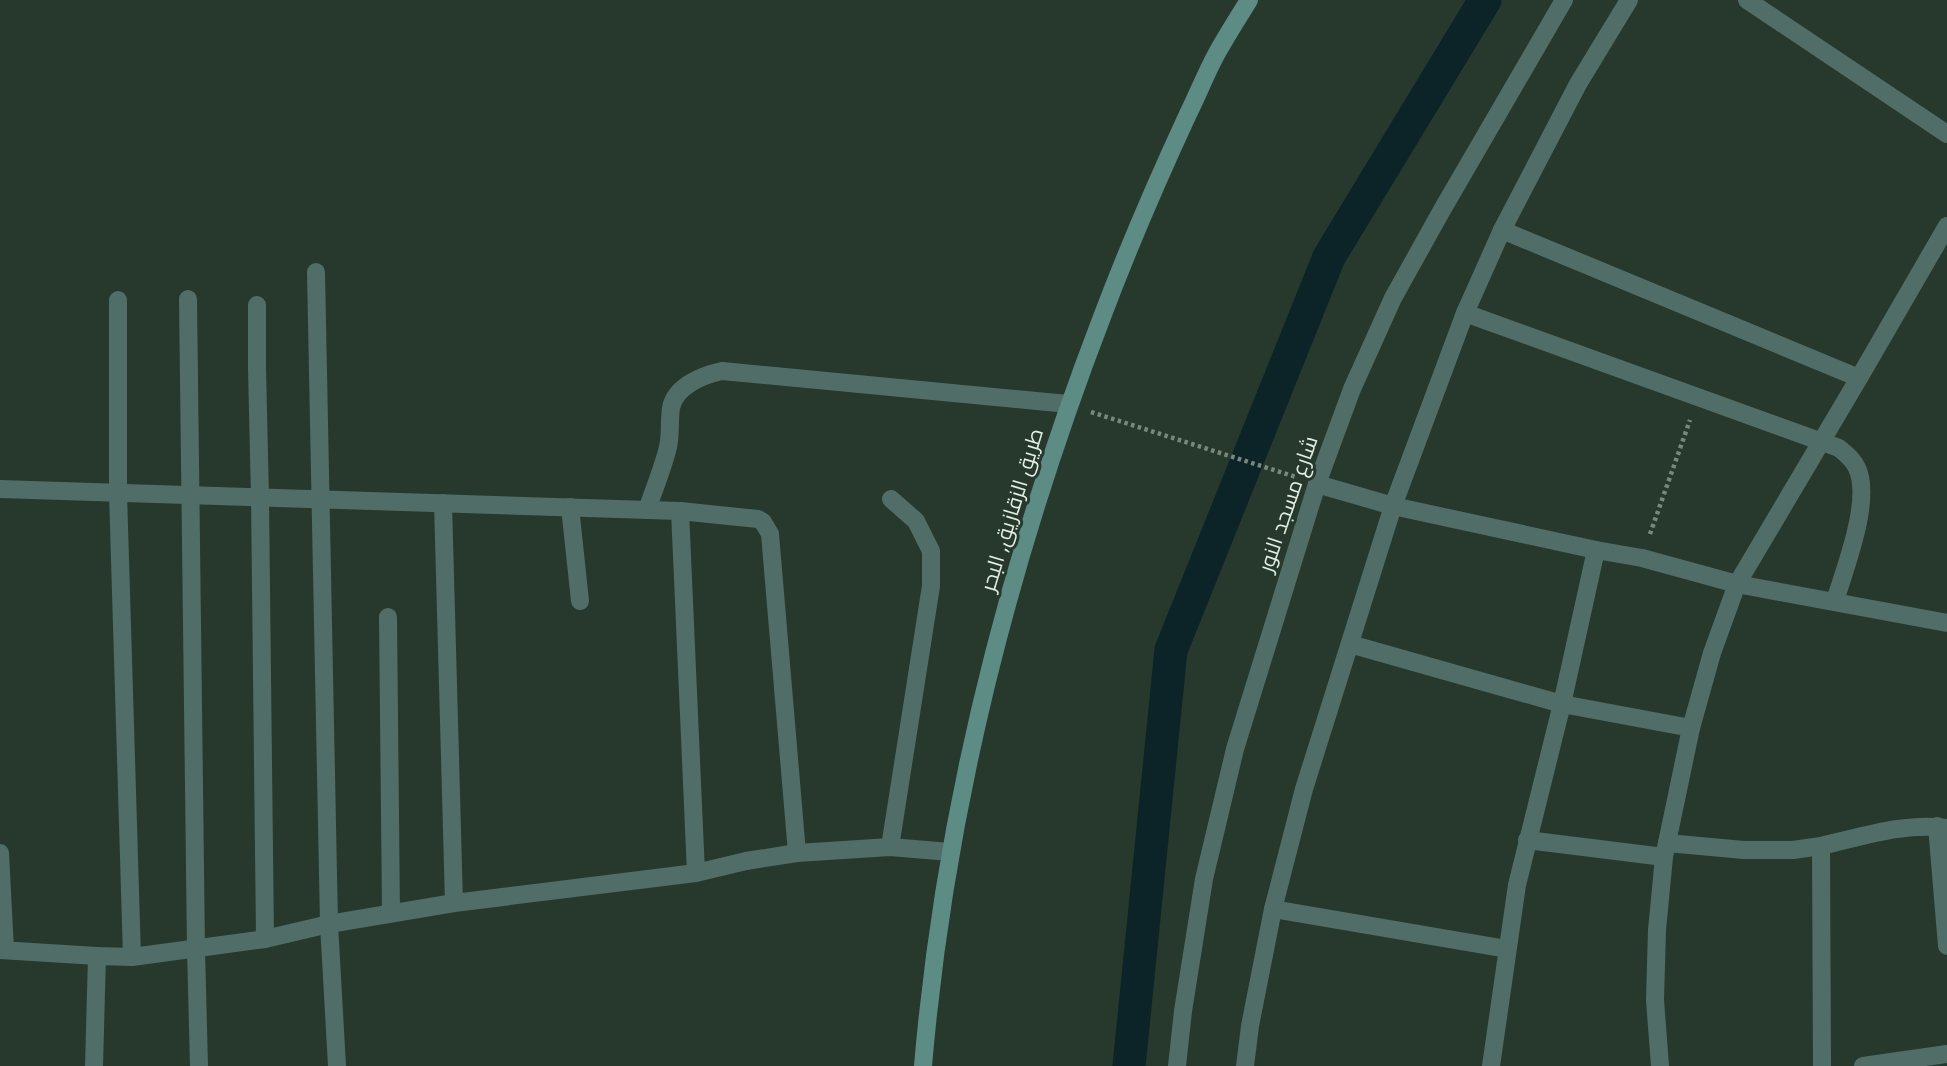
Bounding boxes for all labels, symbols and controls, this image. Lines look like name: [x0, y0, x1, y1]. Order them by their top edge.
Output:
street label: طريق الزقازيق, البحر: [973, 425, 1049, 596]
street label: شارع مسجد النور: [1250, 432, 1324, 577]

